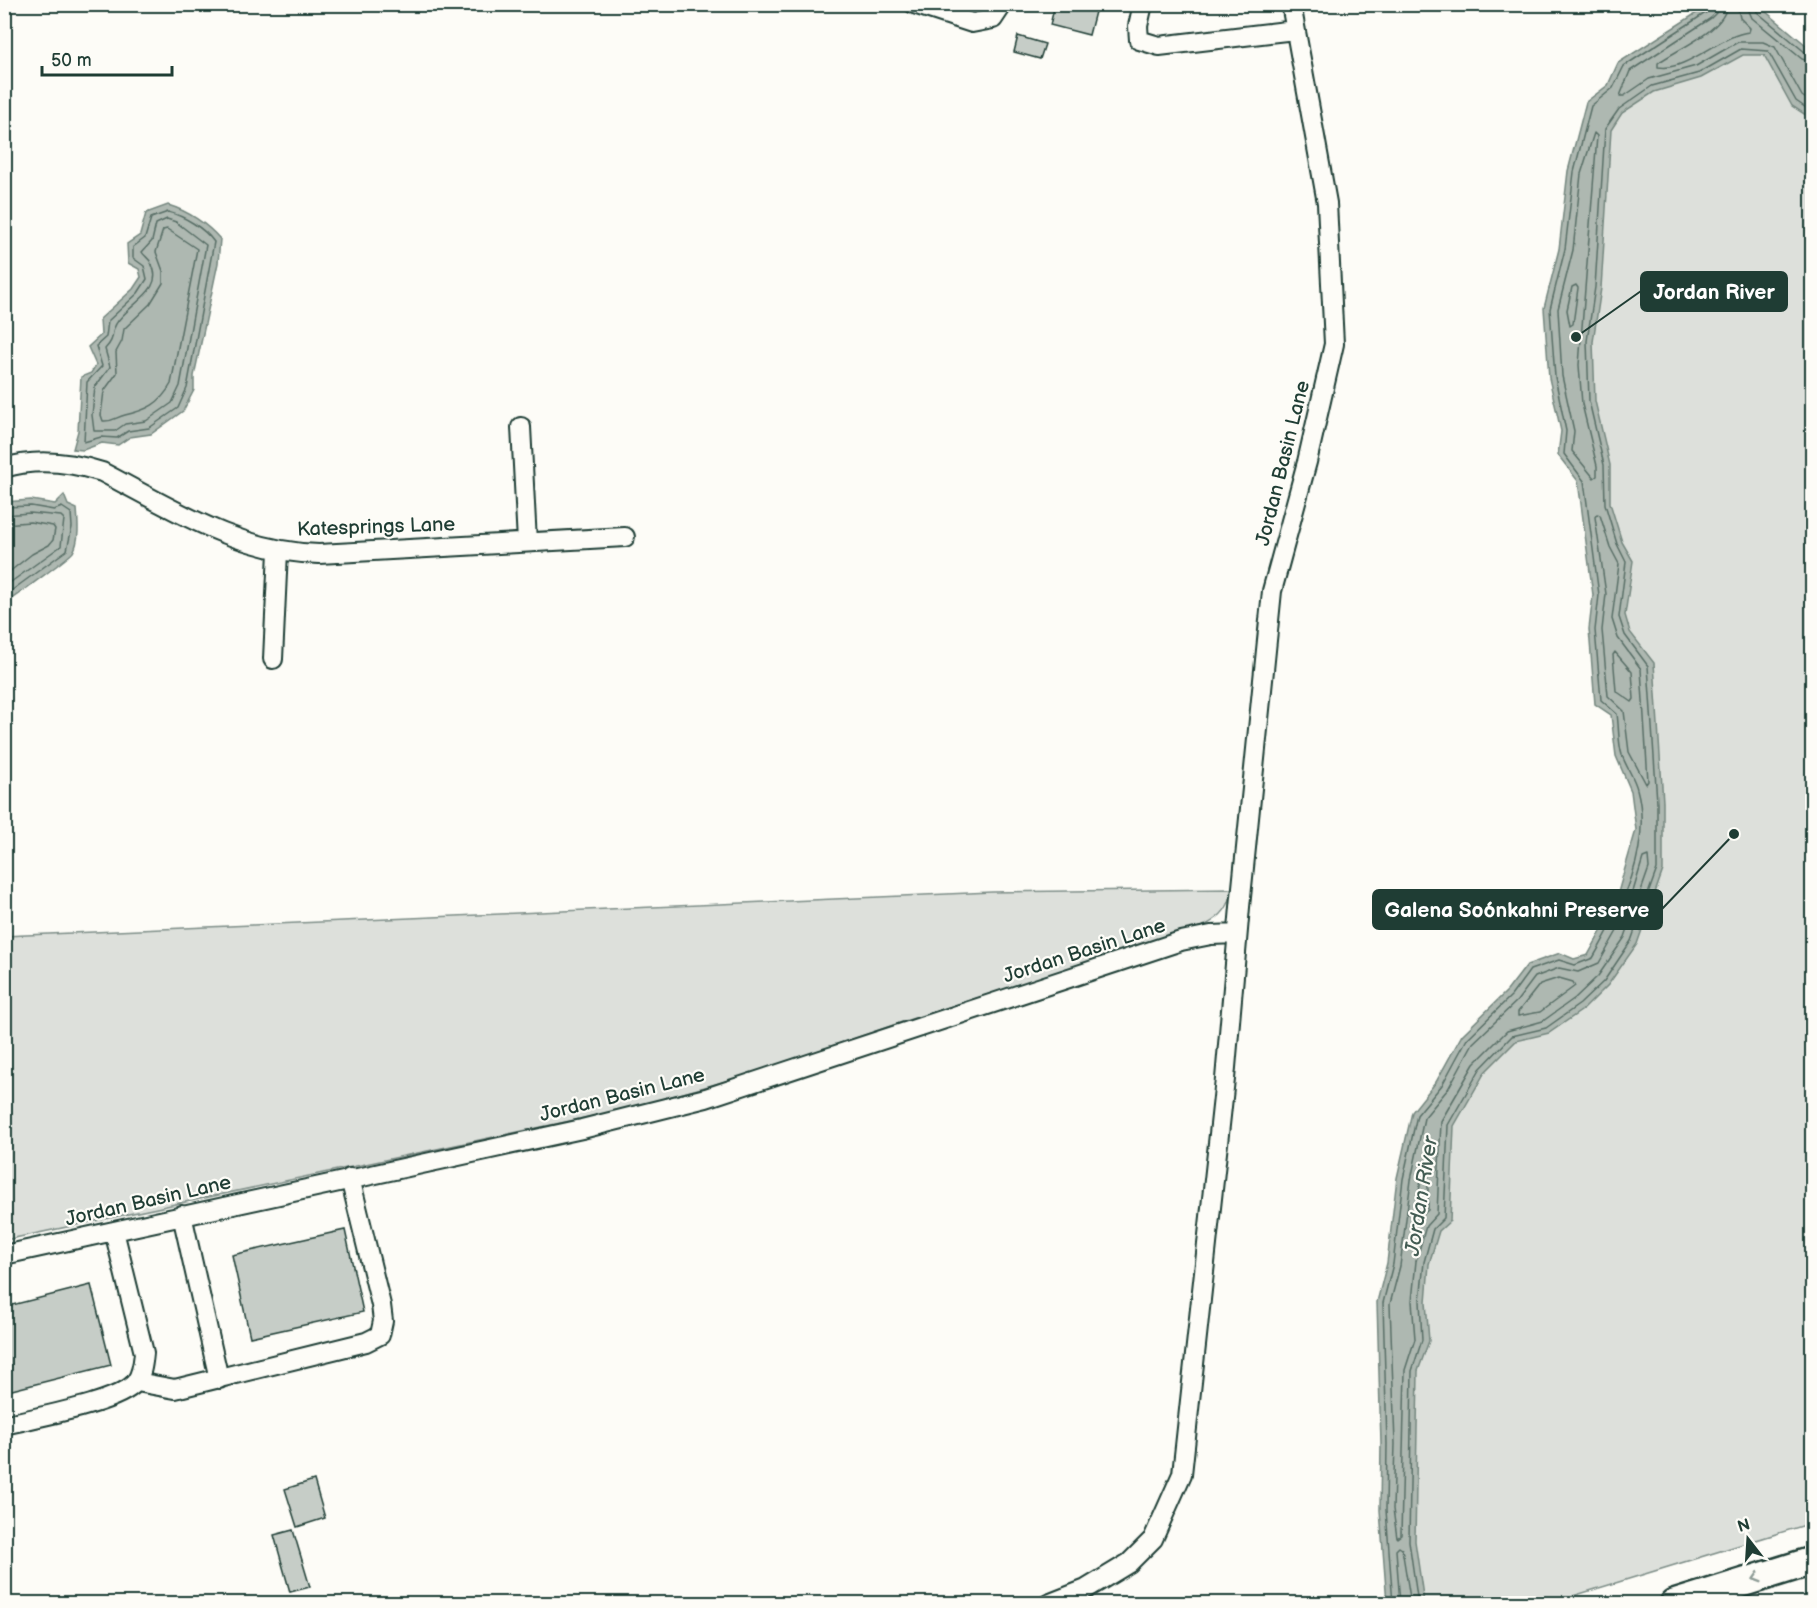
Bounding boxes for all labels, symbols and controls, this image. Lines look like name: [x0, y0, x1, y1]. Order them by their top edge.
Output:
scale bar: [42, 39, 172, 77]
text: 50 m: [51, 50, 92, 71]
callout: Jordan River: [1641, 272, 1787, 311]
text: Jordan River: [1653, 280, 1775, 305]
street label: Jordan Basin Lane: [1251, 378, 1315, 548]
street label: Katesprings Lane: [297, 512, 456, 542]
callout: Galena Soónkahni Preserve: [1373, 890, 1662, 929]
text: Galena Soónkahni Preserve: [1385, 898, 1649, 923]
street label: Jordan Basin Lane: [1000, 913, 1169, 989]
street label: Jordan Basin Lane: [537, 1063, 707, 1127]
water label: Jordan River: [1400, 1133, 1443, 1258]
street label: Jordan Basin Lane: [63, 1170, 234, 1232]
north arrow: [1718, 1509, 1778, 1569]
text: N: [1736, 1515, 1753, 1537]
one-way arrow: [1752, 1571, 1763, 1583]

